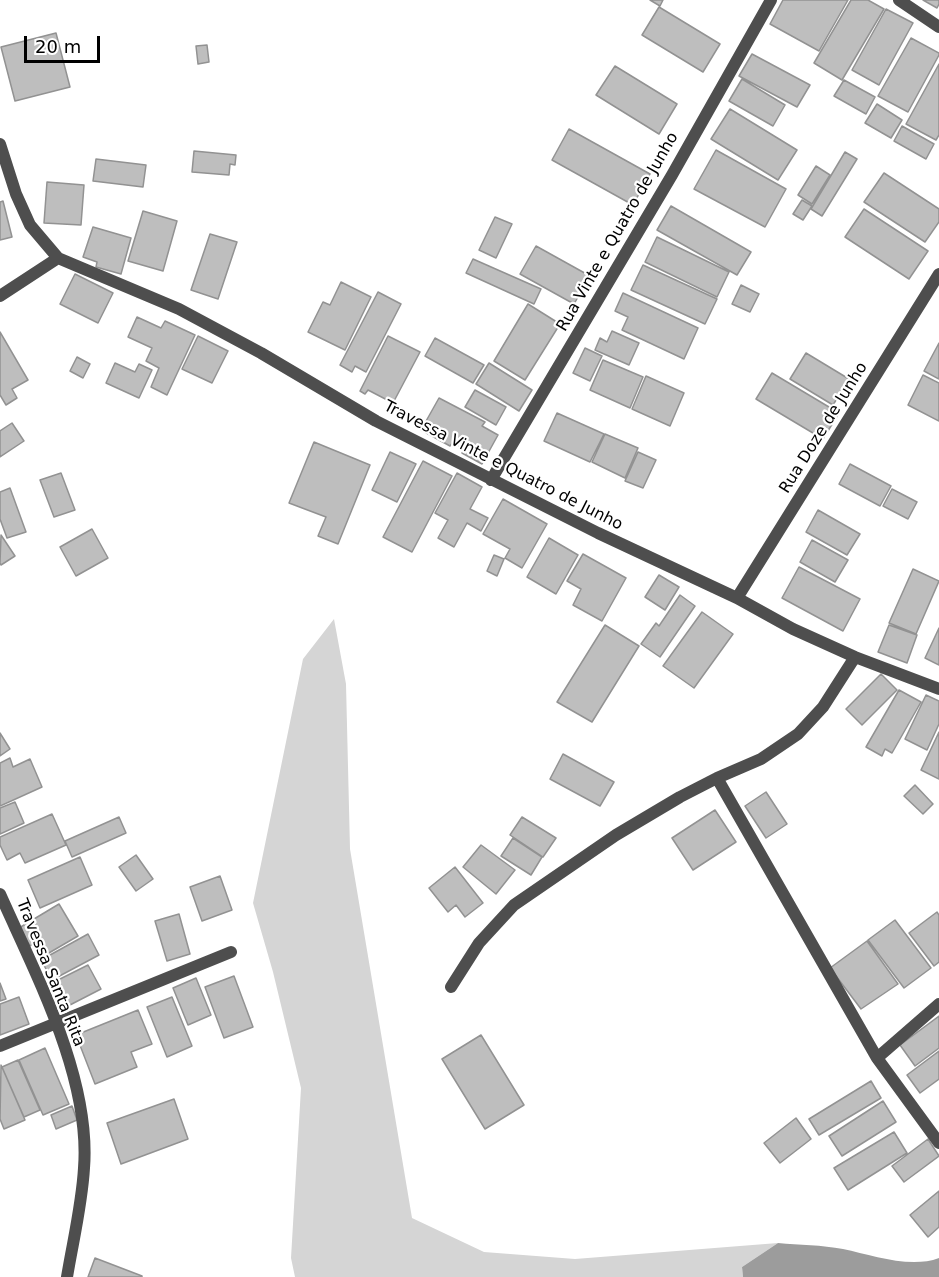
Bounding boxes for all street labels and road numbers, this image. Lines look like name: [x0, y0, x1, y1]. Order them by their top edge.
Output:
street label: Rua Vinte e Quatro de Junho: [553, 129, 683, 335]
street label: Rua Doze de Junho: [776, 359, 872, 497]
street label: Travessa Vinte e Quatro de Junho: [380, 397, 626, 535]
street label: Travessa Santa Rita: [12, 896, 88, 1050]

